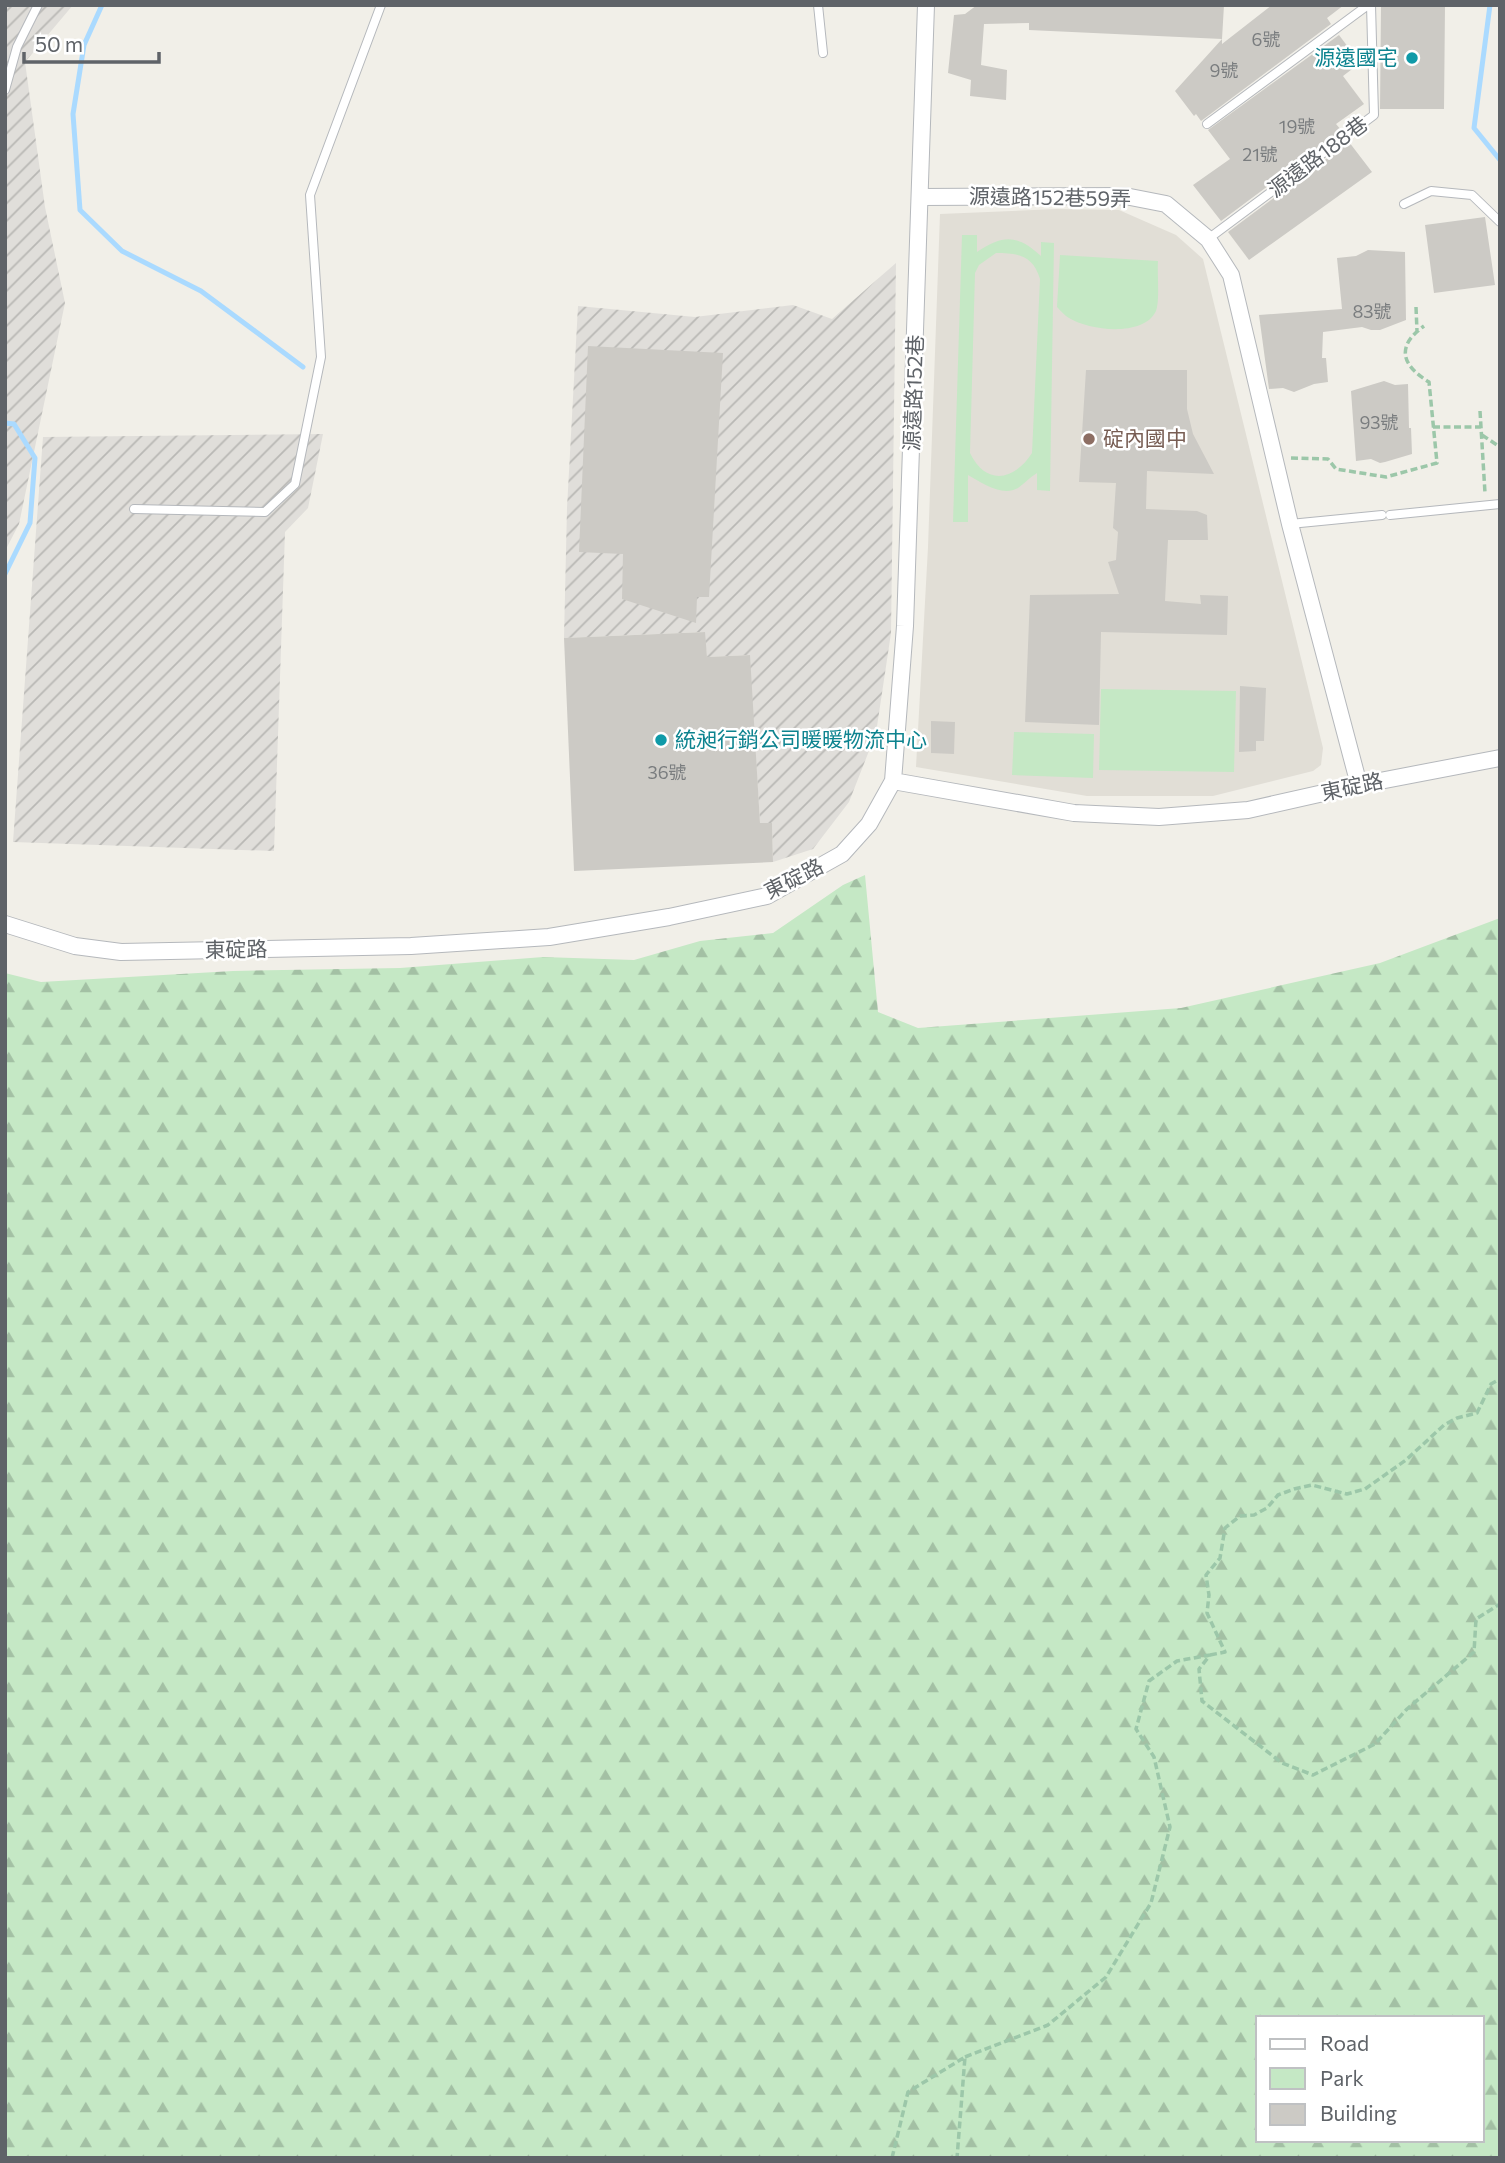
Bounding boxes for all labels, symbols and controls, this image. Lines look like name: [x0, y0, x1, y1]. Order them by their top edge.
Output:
scale bar: [24, 21, 159, 65]
house number: 6號: [1252, 28, 1280, 50]
text: 50 m: [35, 31, 83, 56]
place label: 源遠國宅: [1314, 44, 1398, 69]
marker: 源遠國宅: [1404, 50, 1420, 66]
house number: 9號: [1210, 59, 1238, 81]
street label: 源遠路188巷: [1262, 110, 1372, 201]
house number: 19號: [1279, 115, 1315, 137]
house number: 21號: [1242, 143, 1278, 165]
street label: 源遠路152巷59弄: [969, 183, 1131, 210]
house number: 83號: [1352, 300, 1392, 322]
street label: 源遠路152巷: [898, 334, 927, 452]
house number: 93號: [1359, 411, 1399, 433]
place label: 碇內國中: [1103, 425, 1187, 450]
marker: 碇內國中: [1081, 431, 1097, 447]
place label: 統昶行銷公司暖暖物流中心: [675, 726, 927, 751]
marker: 統昶行銷公司暖暖物流中心: [653, 732, 669, 748]
house number: 36號: [647, 761, 687, 783]
street label: 東碇路: [1318, 767, 1385, 804]
street label: 東碇路: [760, 852, 827, 903]
street label: 東碇路: [204, 935, 268, 962]
legend: [1256, 2016, 1484, 2142]
text: Road: [1320, 2030, 1369, 2055]
text: Park: [1320, 2065, 1364, 2090]
text: Building: [1320, 2100, 1397, 2125]

